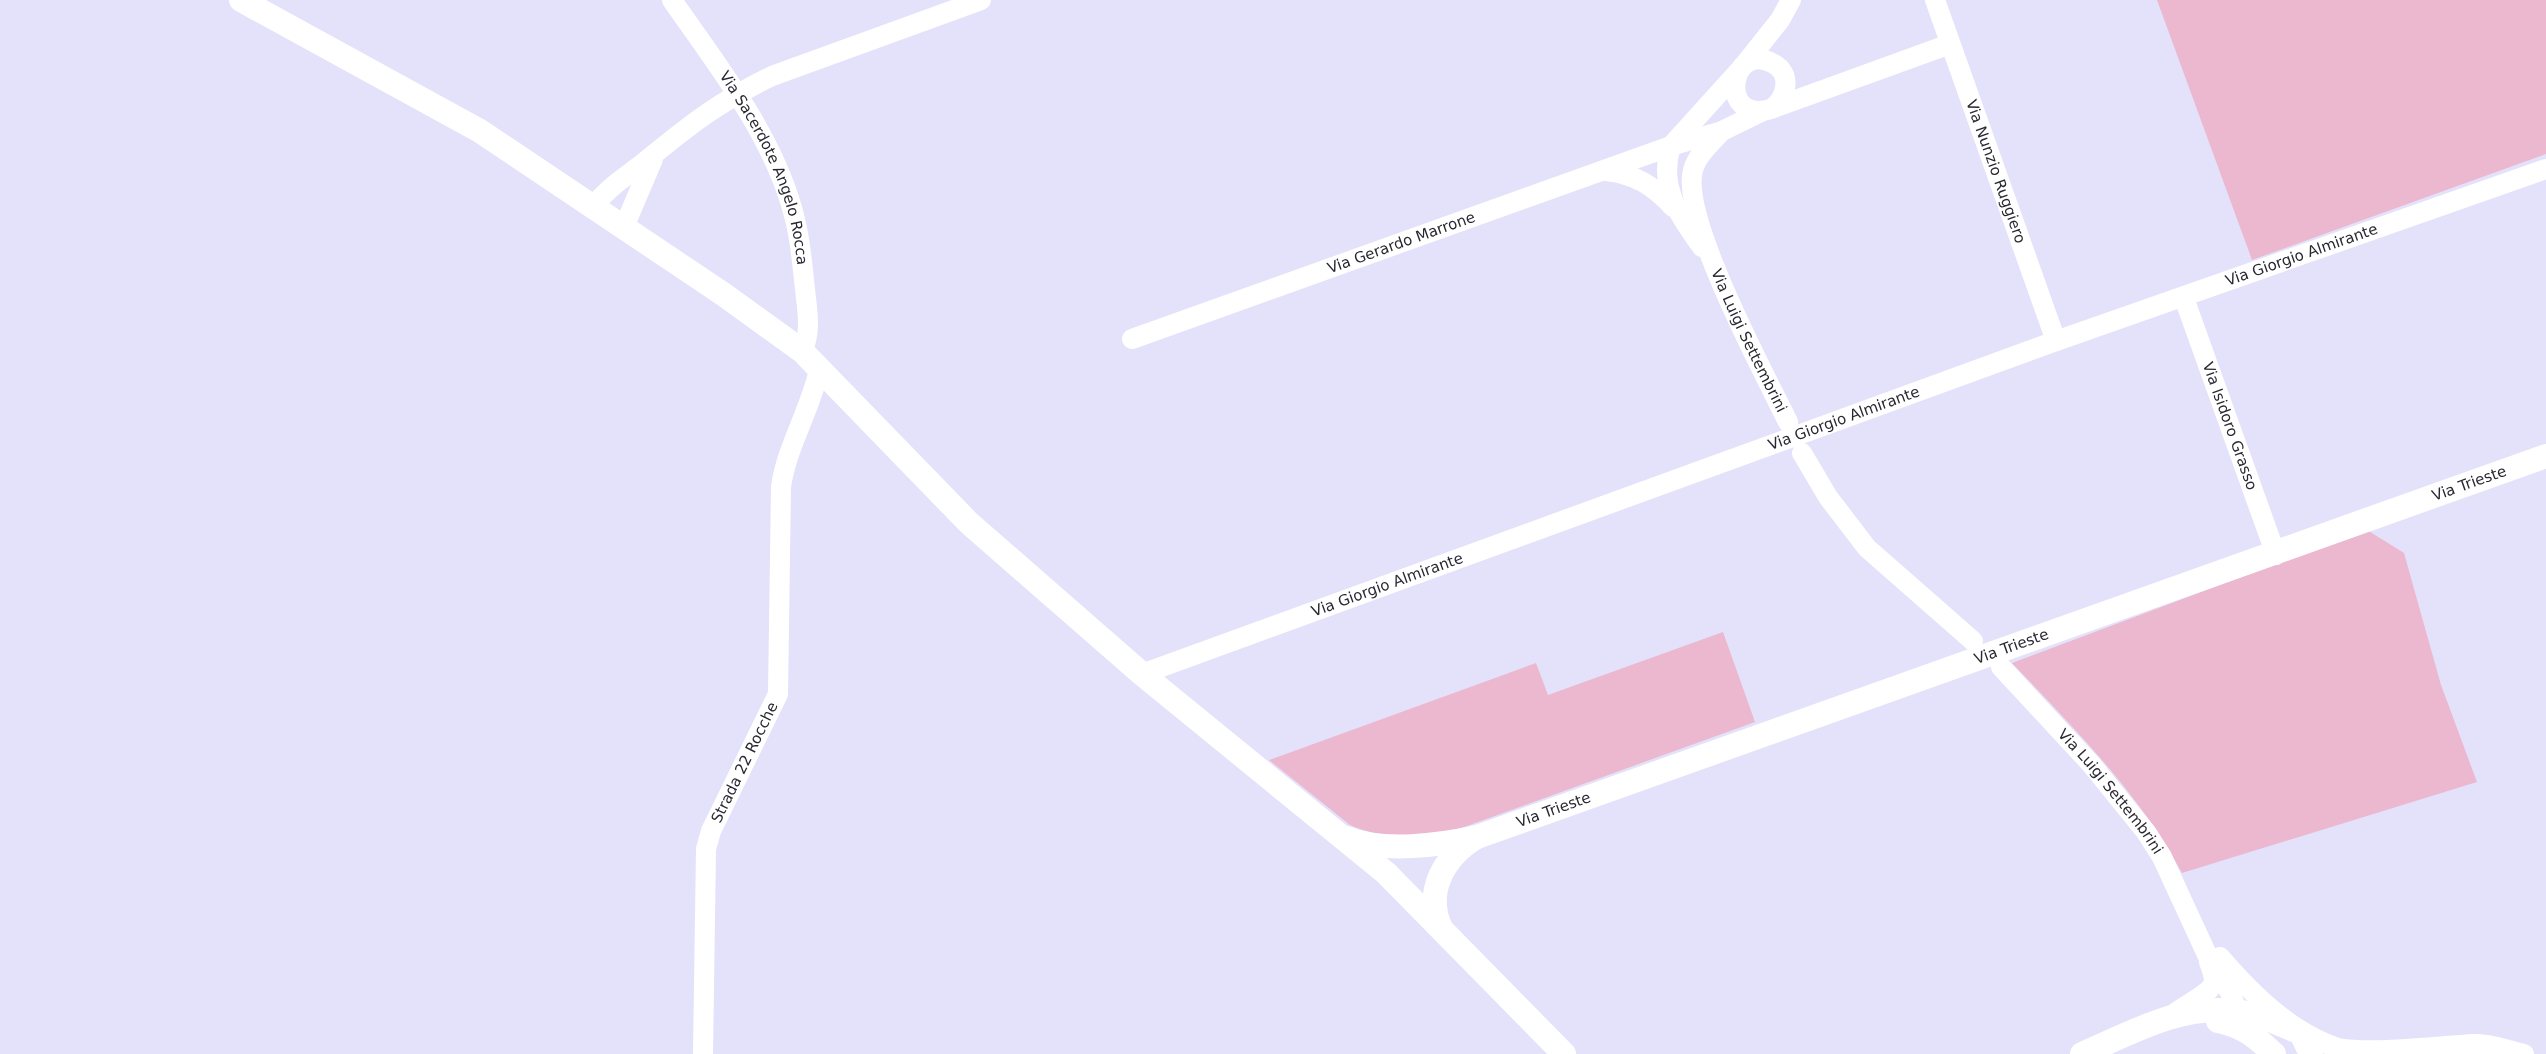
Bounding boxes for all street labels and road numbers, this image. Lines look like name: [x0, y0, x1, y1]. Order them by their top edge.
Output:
street label: Via Sacerdote Angelo Rocca: [716, 68, 811, 266]
street label: Via Nunzio Ruggiero: [1962, 97, 2030, 246]
street label: Via Gerardo Marrone: [1325, 208, 1478, 277]
street label: Via Giorgio Almirante: [2223, 220, 2380, 290]
street label: Via Luigi Settembrini: [1707, 266, 1791, 415]
street label: Via Isidoro Grasso: [2199, 360, 2261, 493]
street label: Via Giorgio Almirante: [1766, 382, 1922, 454]
street label: Via Trieste: [2430, 462, 2509, 505]
street label: Via Giorgio Almirante: [1309, 549, 1465, 620]
street label: Via Trieste: [1972, 625, 2051, 668]
street label: Strada 22 Rocche: [707, 699, 782, 826]
street label: Via Luigi Settembrini: [2054, 725, 2167, 857]
street label: Via Trieste: [1514, 788, 1593, 831]

